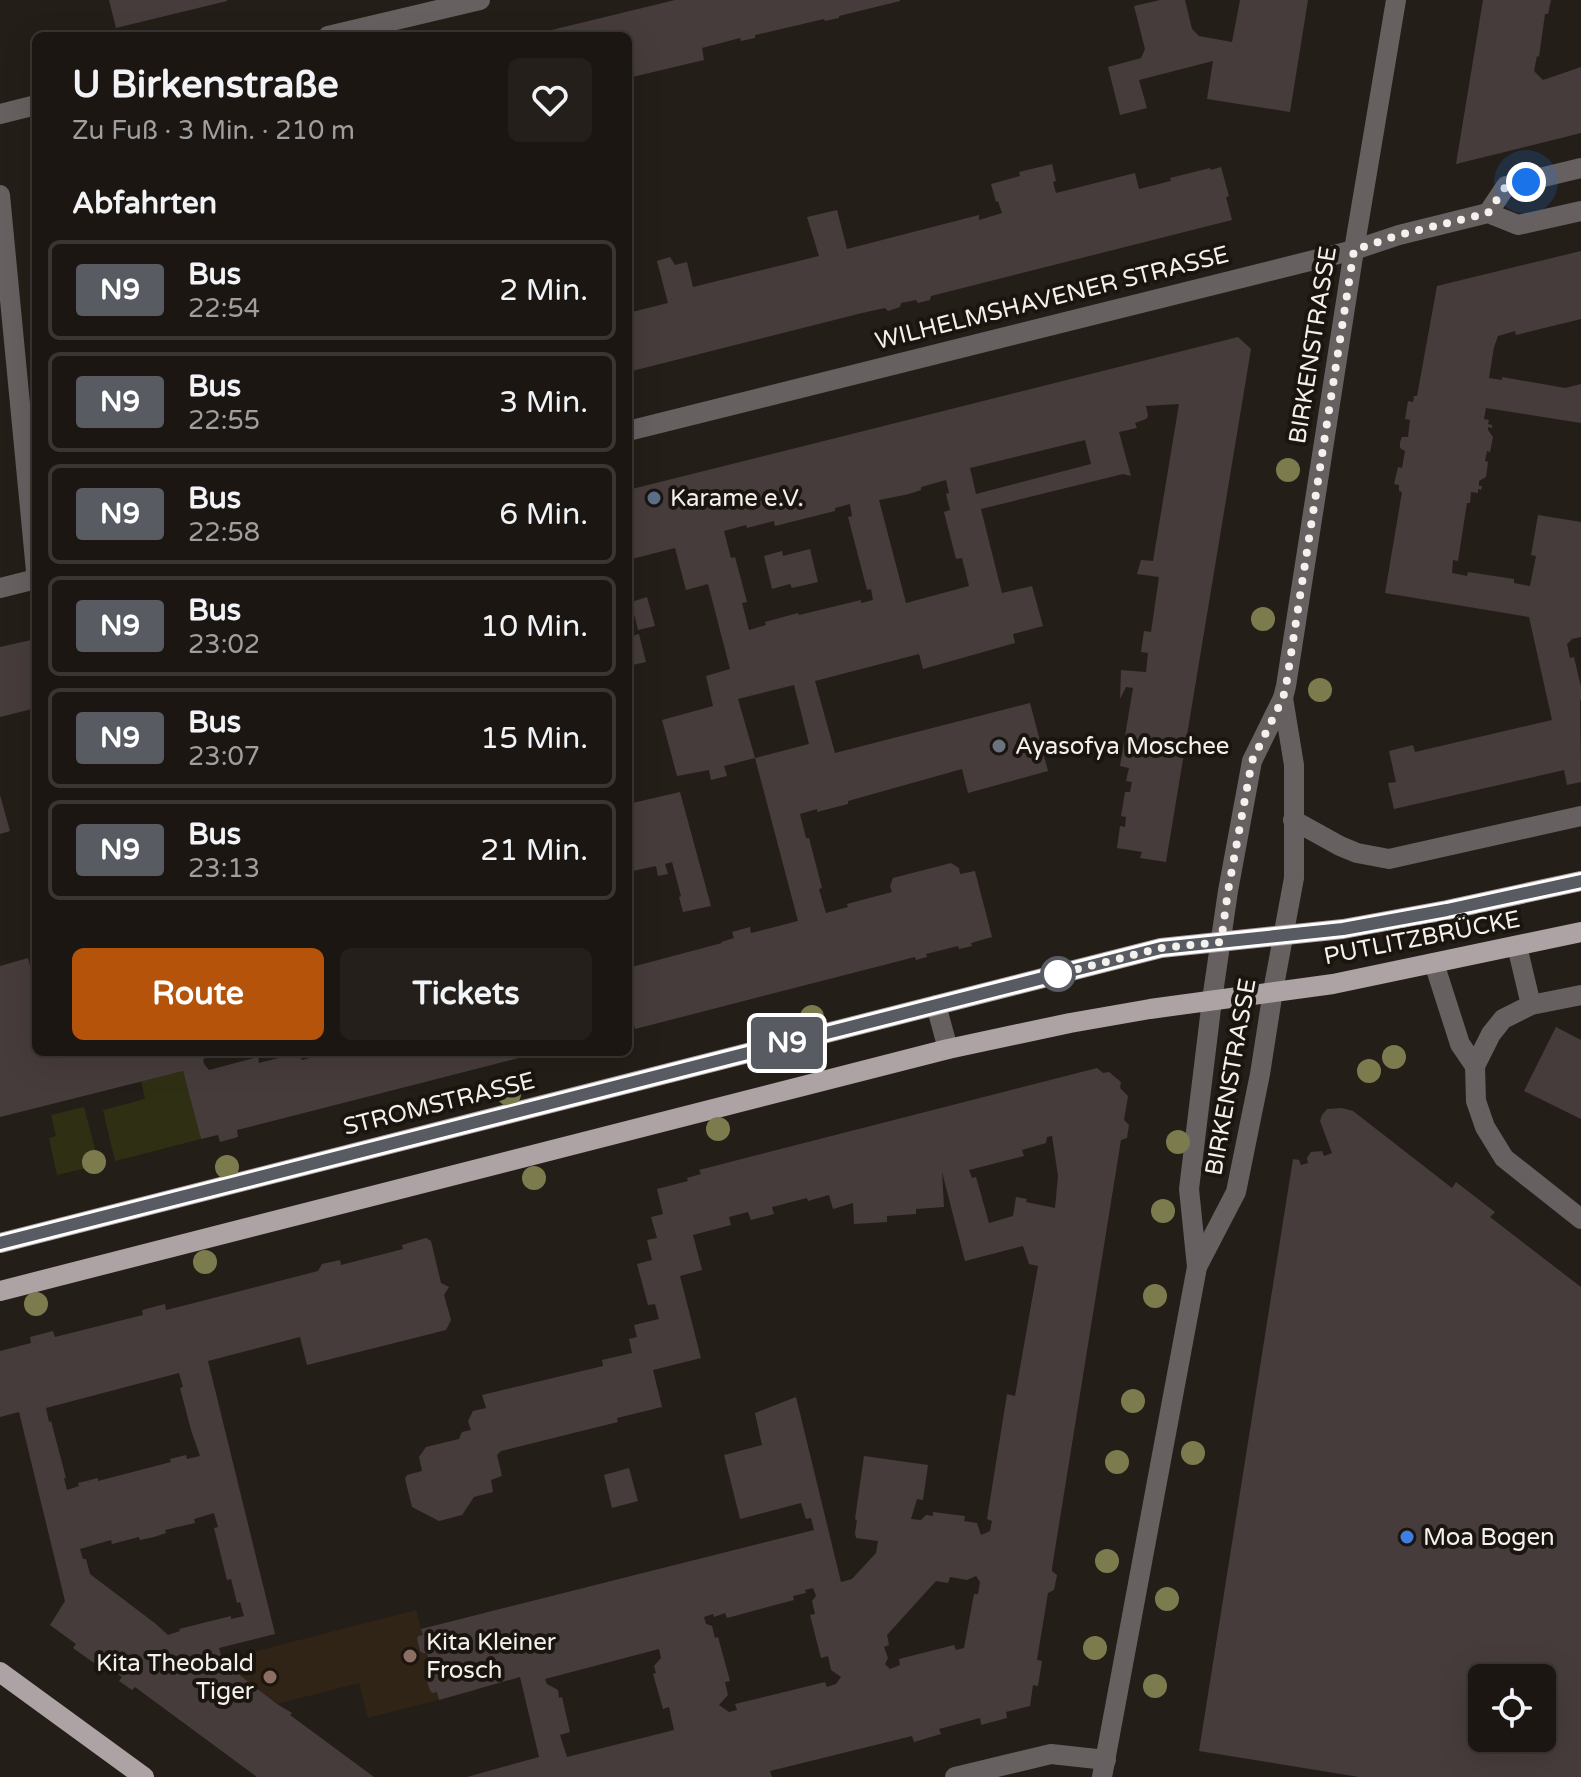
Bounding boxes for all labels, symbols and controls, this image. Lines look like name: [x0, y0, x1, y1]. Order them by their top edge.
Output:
button: heart: [508, 58, 592, 142]
text: U Birkenstraße: [72, 62, 339, 108]
text: Zu Fuß · 3 Min. · 210 m: [72, 115, 355, 146]
your location: [1506, 162, 1546, 202]
text: Abfahrten: [72, 185, 217, 222]
street label: WILHELMSHAVENER STRASSE: [872, 240, 1232, 356]
street label: BIRKENSTRASSE: [1283, 244, 1343, 446]
text: Bus: [188, 256, 241, 293]
text: 2 Min.: [499, 272, 588, 309]
text: N9: [100, 273, 140, 307]
text: 22:54: [188, 293, 260, 324]
text: Bus: [188, 368, 241, 405]
text: 3 Min.: [499, 384, 588, 421]
text: N9: [100, 385, 140, 419]
text: 22:55: [188, 405, 260, 436]
text: Bus: [188, 480, 241, 517]
place label: Karame e.V.: [670, 484, 804, 513]
marker: Karame e.V.: [645, 489, 663, 507]
text: 6 Min.: [499, 496, 588, 533]
text: N9: [100, 497, 140, 531]
text: 22:58: [188, 517, 260, 548]
text: Bus: [188, 592, 241, 629]
text: 10 Min.: [480, 608, 588, 645]
text: N9: [100, 609, 140, 643]
text: 23:02: [188, 629, 260, 660]
text: Bus: [188, 704, 241, 741]
text: 15 Min.: [480, 720, 588, 757]
text: N9: [100, 721, 140, 755]
place label: Ayasofya Moschee: [1015, 732, 1229, 761]
marker: Ayasofya Moschee: [990, 737, 1008, 755]
text: 23:07: [188, 741, 260, 772]
text: Bus: [188, 816, 241, 853]
text: 21 Min.: [480, 832, 588, 869]
text: N9: [100, 833, 140, 867]
text: 23:13: [188, 853, 260, 884]
street label: PUTLITZBRÜCKE: [1321, 905, 1523, 971]
button: Route: [72, 948, 324, 1040]
button: Tickets: [340, 948, 592, 1040]
unlabelled marker: [1041, 957, 1075, 991]
street label: BIRKENSTRASSE: [1199, 976, 1263, 1178]
line badge: N9: [751, 1017, 823, 1069]
text: N9: [767, 1026, 807, 1060]
street label: STROMSTRASSE: [340, 1066, 538, 1142]
place label: Moa Bogen: [1423, 1523, 1555, 1552]
marker: Moa Bogen: [1398, 1528, 1416, 1546]
place label: Kita Kleiner Frosch: [426, 1628, 557, 1685]
marker: Kita Kleiner Frosch: [401, 1647, 419, 1665]
place label: Kita Theobald Tiger: [96, 1649, 255, 1706]
map controls: [1468, 1664, 1556, 1752]
button: locate: [1468, 1664, 1556, 1752]
marker: Kita Theobald Tiger: [261, 1668, 279, 1686]

